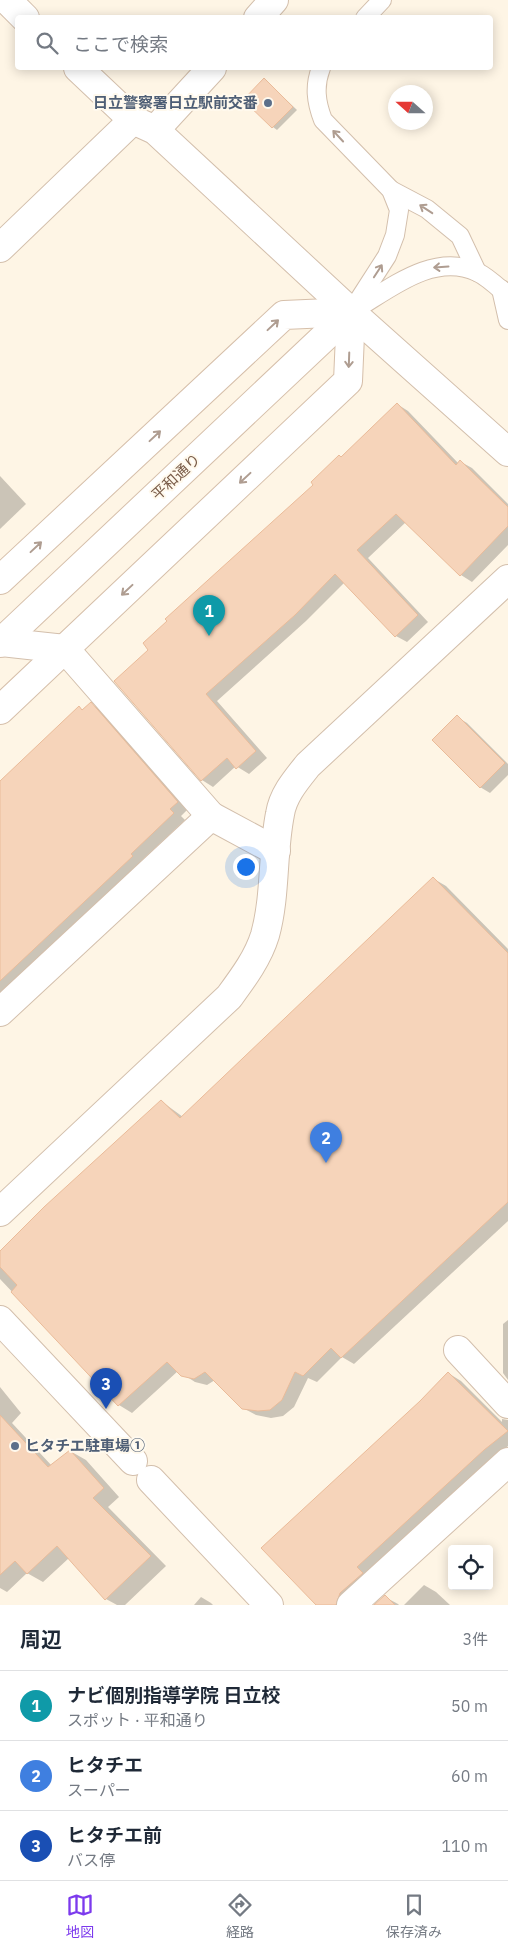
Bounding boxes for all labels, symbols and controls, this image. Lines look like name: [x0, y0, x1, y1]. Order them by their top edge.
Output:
search box: [15, 15, 493, 70]
icon: search: [33, 29, 61, 57]
text: ここで検索: [73, 32, 168, 56]
north arrow: [388, 85, 433, 130]
place label: 日立警察署日立駅前交番: [93, 93, 258, 112]
marker: 日立警察署日立駅前交番: [262, 97, 274, 109]
one-way arrow: [332, 130, 344, 142]
one-way arrow: [419, 204, 433, 214]
one-way arrow: [433, 263, 449, 272]
one-way arrow: [373, 264, 383, 278]
one-way arrow: [267, 319, 280, 331]
one-way arrow: [344, 352, 354, 368]
one-way arrow: [148, 430, 161, 442]
street label: 平和通り: [147, 449, 204, 504]
one-way arrow: [239, 472, 252, 484]
one-way arrow: [29, 541, 42, 553]
one-way arrow: [121, 584, 133, 596]
pin: 1: [193, 595, 225, 636]
your location: [233, 854, 259, 880]
pin: 2: [310, 1122, 342, 1163]
pin: 3: [90, 1368, 122, 1409]
place label: ヒタチエ駐車場①: [25, 1436, 145, 1455]
marker: ヒタチエ駐車場①: [9, 1440, 21, 1452]
map controls: [448, 1545, 493, 1590]
button: locate: [448, 1545, 493, 1590]
text: 周辺: [20, 1625, 62, 1653]
text: 3件: [462, 1629, 488, 1649]
text: ナビ個別指導学院 日立校: [67, 1683, 281, 1707]
text: 1: [31, 1696, 41, 1716]
text: 50 m: [451, 1696, 488, 1716]
text: スポット · 平和通り: [67, 1710, 208, 1730]
text: ヒタチエ: [67, 1753, 143, 1777]
text: 2: [31, 1766, 41, 1786]
text: 60 m: [451, 1766, 488, 1786]
text: スーパー: [67, 1780, 131, 1800]
text: ヒタチエ前: [67, 1823, 162, 1847]
text: 3: [31, 1836, 41, 1856]
text: 110 m: [441, 1836, 488, 1856]
text: バス停: [67, 1850, 115, 1870]
tab: 地図: [66, 1891, 94, 1941]
tab: 経路: [226, 1891, 254, 1941]
tab: 保存済み: [386, 1891, 442, 1941]

